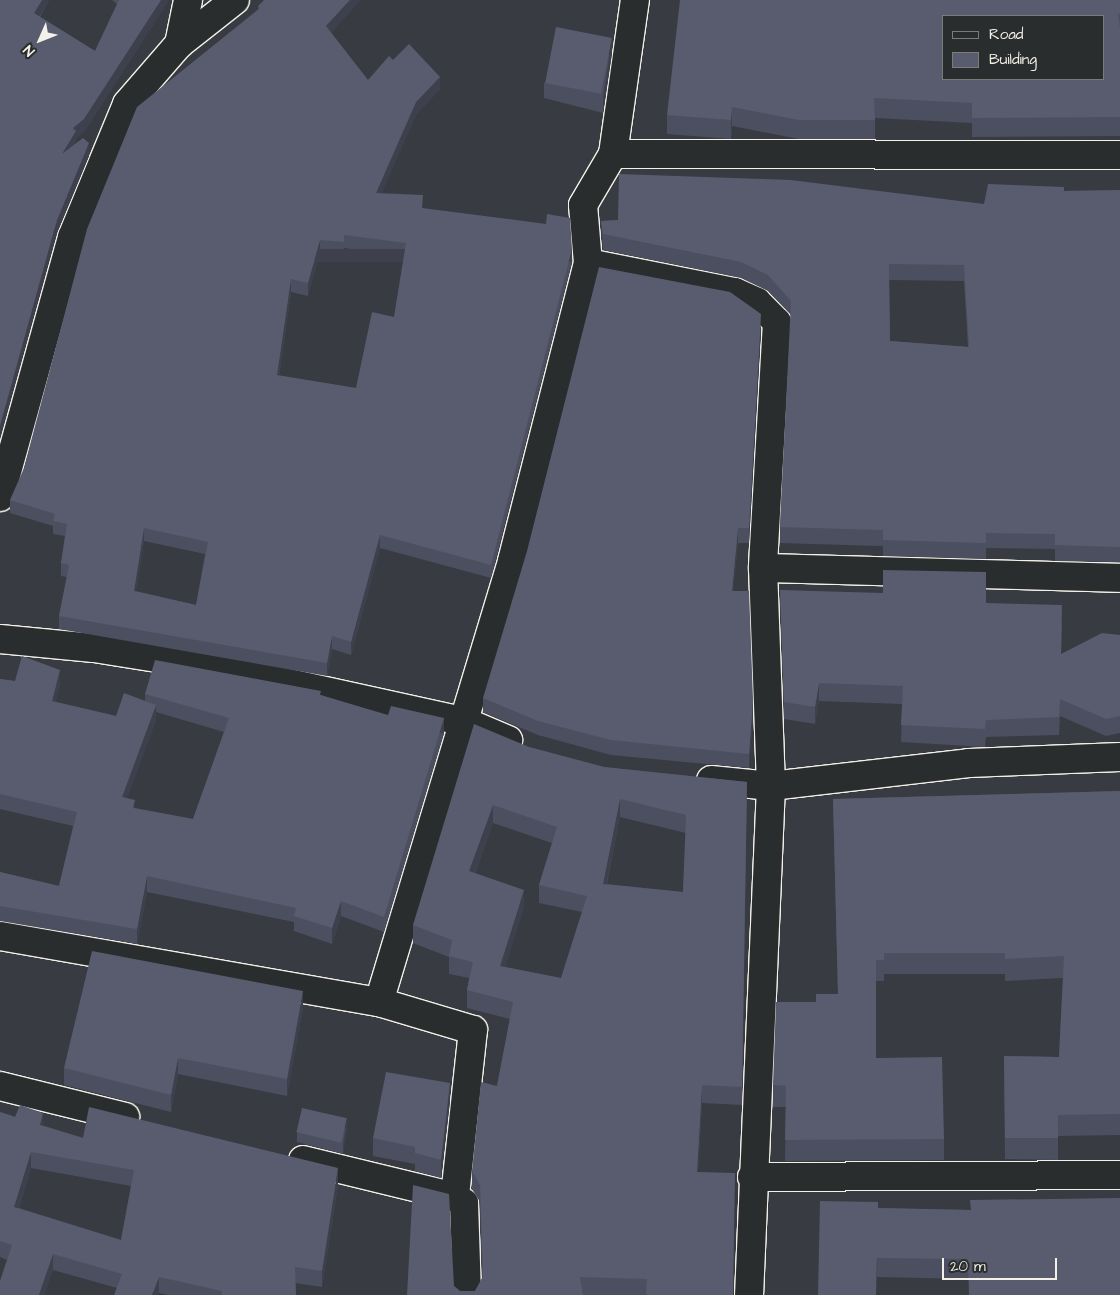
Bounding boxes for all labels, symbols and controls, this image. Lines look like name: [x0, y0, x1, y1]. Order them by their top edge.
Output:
north arrow: [15, 15, 65, 65]
legend: [942, 15, 1105, 80]
text: Road: [989, 24, 1023, 45]
text: N: [19, 40, 39, 61]
text: Building: [989, 49, 1037, 70]
scale bar: [945, 1248, 1060, 1280]
text: 20 m: [950, 1256, 986, 1277]

